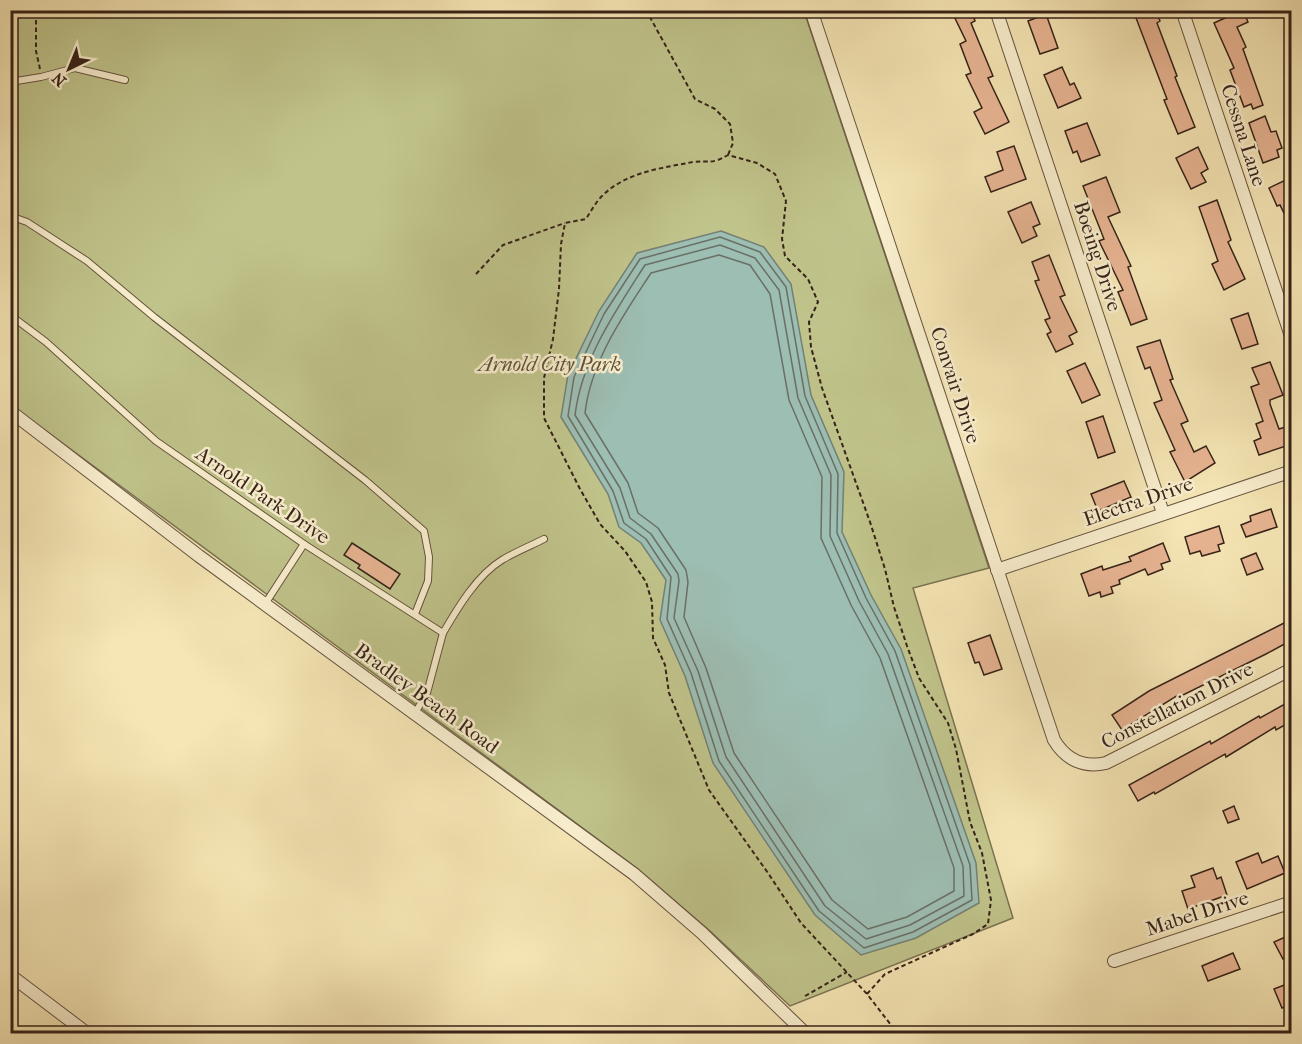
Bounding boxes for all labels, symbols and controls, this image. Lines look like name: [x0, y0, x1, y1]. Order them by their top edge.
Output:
north arrow: [39, 39, 99, 99]
text: N: [48, 68, 70, 91]
street label: Cessna Lane: [1216, 81, 1271, 189]
street label: Boeing Drive: [1069, 198, 1126, 314]
street label: Convair Drive: [926, 324, 985, 447]
park label: Arnold City Park: [476, 353, 621, 376]
street label: Arnold Park Drive: [191, 442, 334, 549]
street label: Electra Drive: [1080, 472, 1196, 531]
street label: Bradley Beach Road: [350, 638, 504, 759]
street label: Constellation Drive: [1097, 657, 1257, 754]
street label: Mabel Drive: [1143, 886, 1251, 941]

